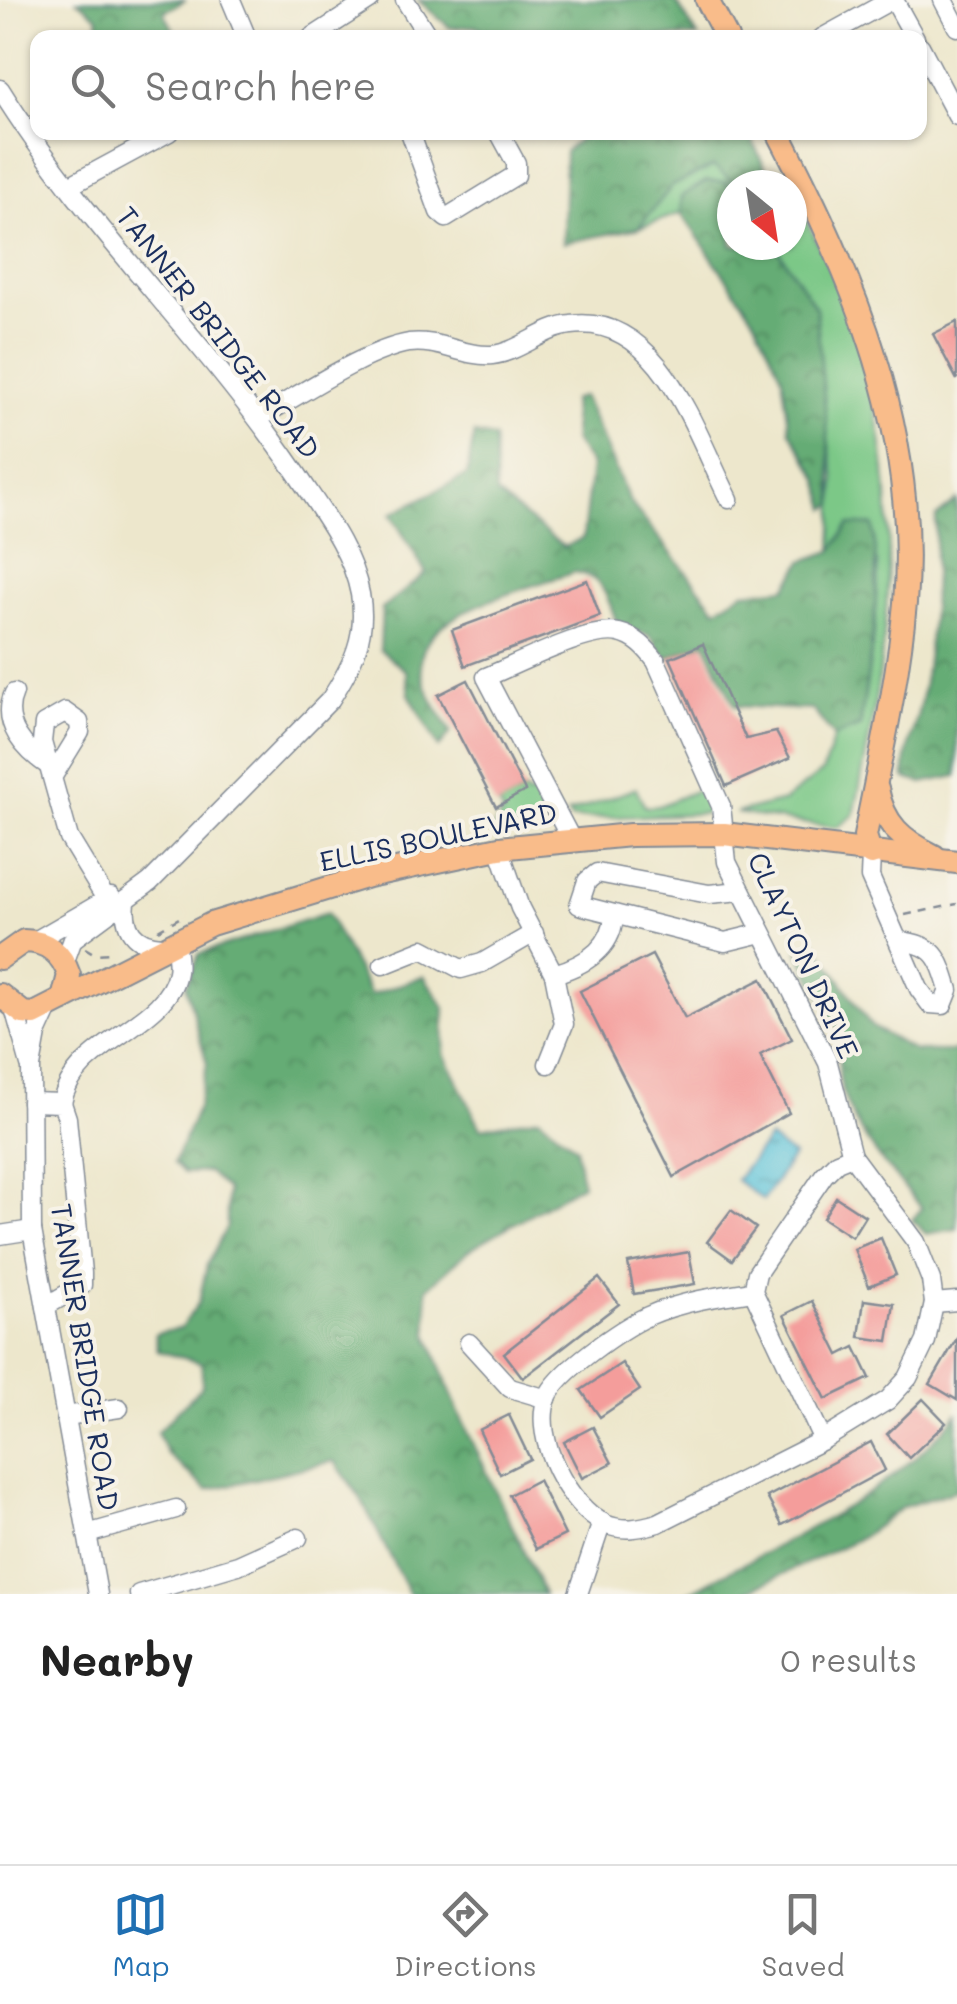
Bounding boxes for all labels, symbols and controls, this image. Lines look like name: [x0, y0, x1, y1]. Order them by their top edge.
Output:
search box: [30, 30, 927, 140]
icon: search: [65, 58, 120, 113]
text: Search here: [145, 60, 376, 110]
north arrow: [717, 170, 807, 260]
street label: TANNER BRIDGE ROAD: [109, 199, 329, 465]
street label: ELLIS BOULEVARD: [316, 793, 560, 879]
street label: CLAYTON DRIVE: [740, 846, 868, 1064]
street label: TANNER BRIDGE ROAD: [44, 1201, 128, 1513]
text: Nearby: [40, 1632, 194, 1687]
text: 0 results: [780, 1638, 917, 1680]
tab: Map: [112, 1887, 169, 1983]
tab: Directions: [394, 1887, 537, 1983]
tab: Saved: [761, 1887, 845, 1983]

